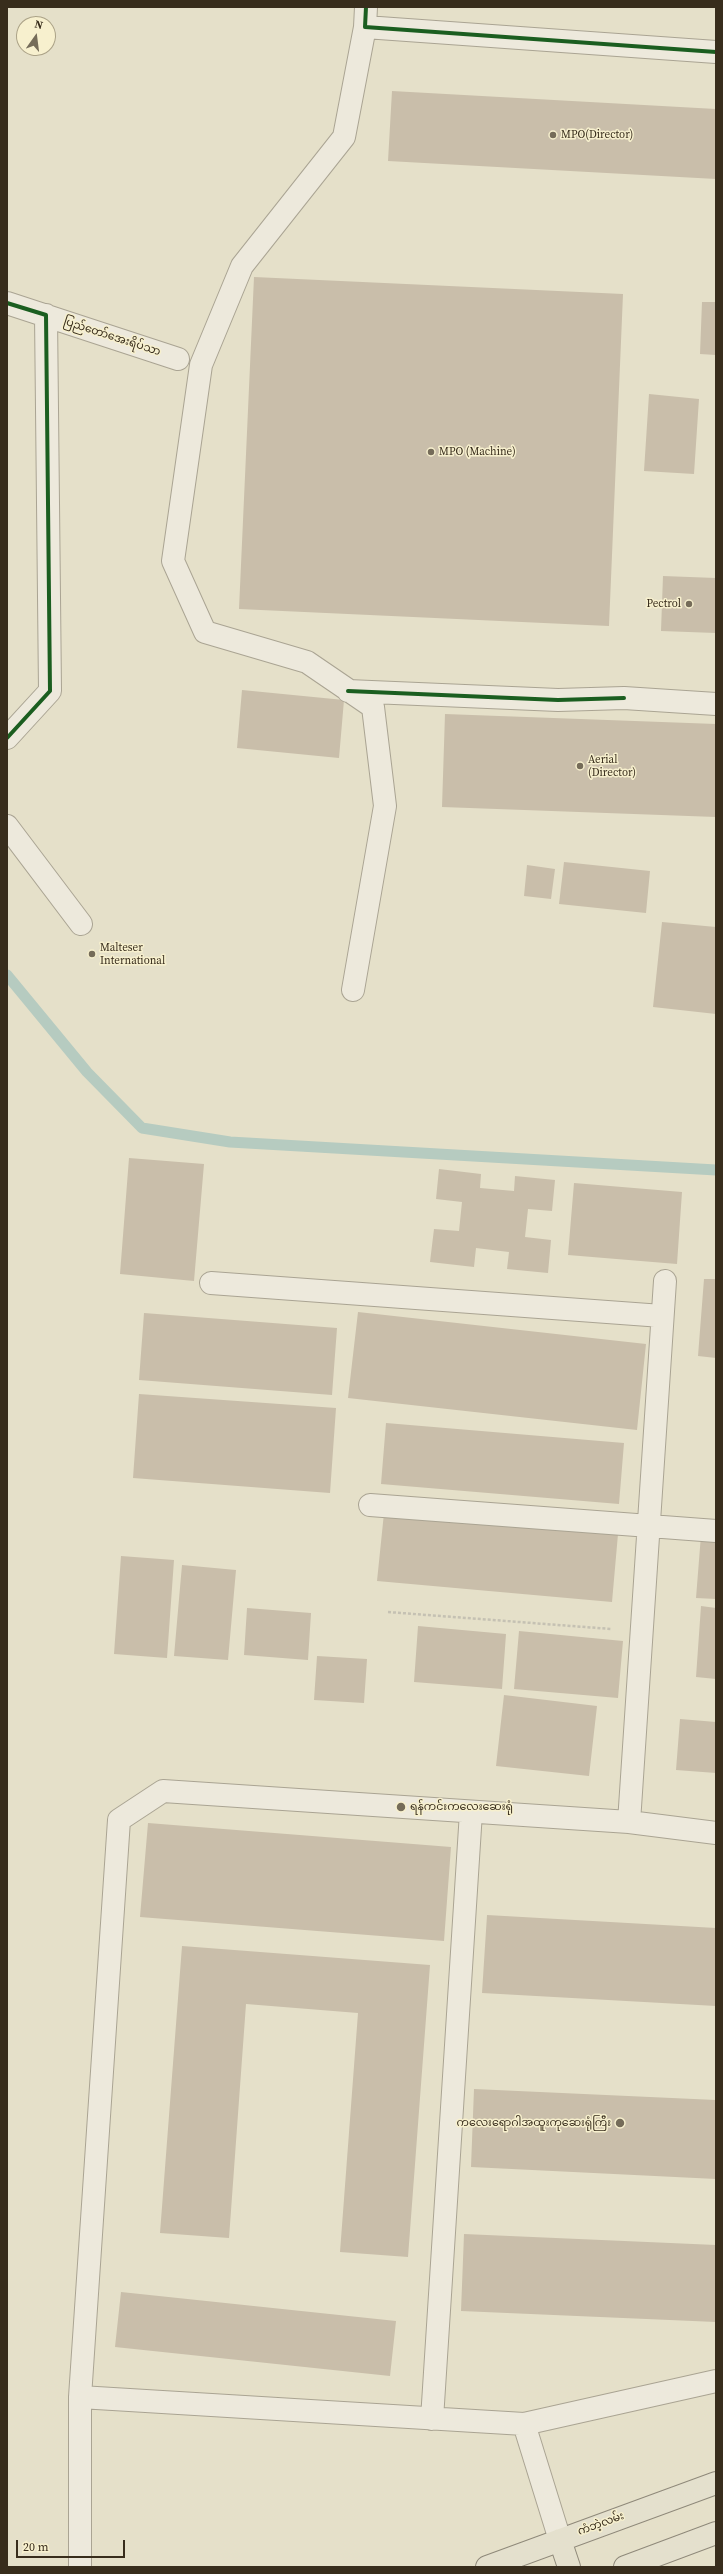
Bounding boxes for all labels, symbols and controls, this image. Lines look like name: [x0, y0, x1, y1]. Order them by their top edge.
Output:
north arrow: [16, 16, 56, 56]
text: N: [33, 17, 44, 33]
place label: MPO(Director): [561, 128, 633, 142]
marker: MPO(Director): [548, 130, 558, 140]
street label: ပြည်တော်အေးရိပ်သာ: [62, 315, 162, 359]
place label: MPO (Machine): [439, 445, 516, 459]
marker: MPO (Machine): [426, 447, 436, 457]
place label: Pectrol: [646, 597, 681, 611]
marker: Pectrol: [684, 599, 694, 609]
place label: Aerial (Director): [588, 753, 636, 779]
marker: Aerial (Director): [575, 761, 585, 771]
place label: Malteser International: [100, 941, 165, 967]
marker: Malteser International: [87, 949, 97, 959]
place label: ရန်ကင်းကလေးဆေးရုံ: [410, 1800, 513, 1814]
marker: ရန်ကင်းကလေးဆေးရုံ: [395, 1801, 407, 1813]
place label: ကလေးရောဂါအထူးကုဆေးရုံကြီး: [457, 2116, 611, 2130]
marker: ကလေးရောဂါအထူးကုဆေးရုံကြီး: [614, 2117, 626, 2129]
street label: ကံဘဲ့လမ်း: [576, 2510, 626, 2538]
scale bar: [18, 2532, 127, 2558]
text: 20 m: [23, 2539, 49, 2555]

